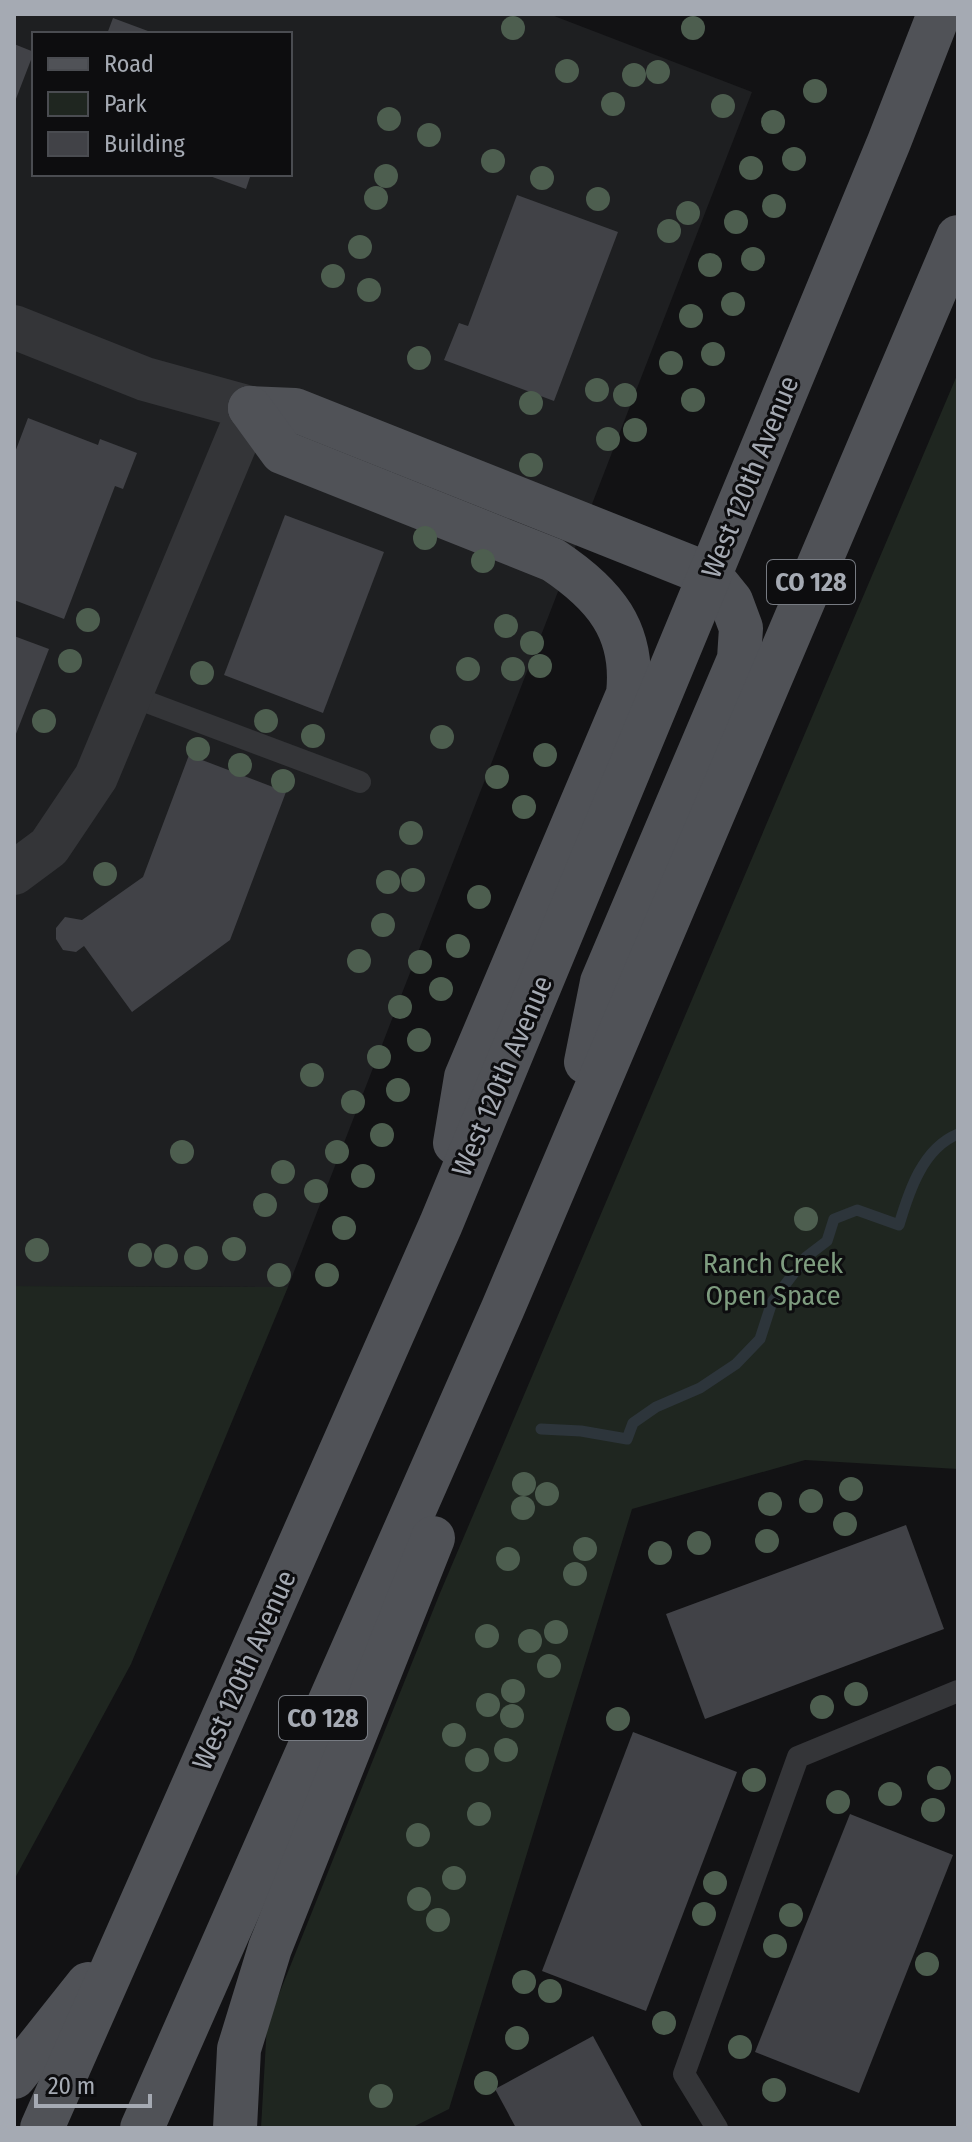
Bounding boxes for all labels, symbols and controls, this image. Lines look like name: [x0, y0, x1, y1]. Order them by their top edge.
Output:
legend: [32, 32, 292, 176]
text: Road: [104, 50, 154, 78]
text: Park: [104, 90, 147, 118]
text: Building: [104, 130, 186, 158]
street label: West 120th Avenue: [694, 371, 806, 583]
road number: CO 128: [767, 560, 855, 604]
street label: West 120th Avenue: [445, 971, 559, 1181]
park label: Ranch Creek Open Space: [703, 1247, 844, 1312]
street label: West 120th Avenue: [185, 1565, 303, 1775]
road number: CO 128: [279, 1696, 367, 1740]
scale bar: [36, 2058, 150, 2108]
text: 20 m: [48, 2072, 95, 2100]

